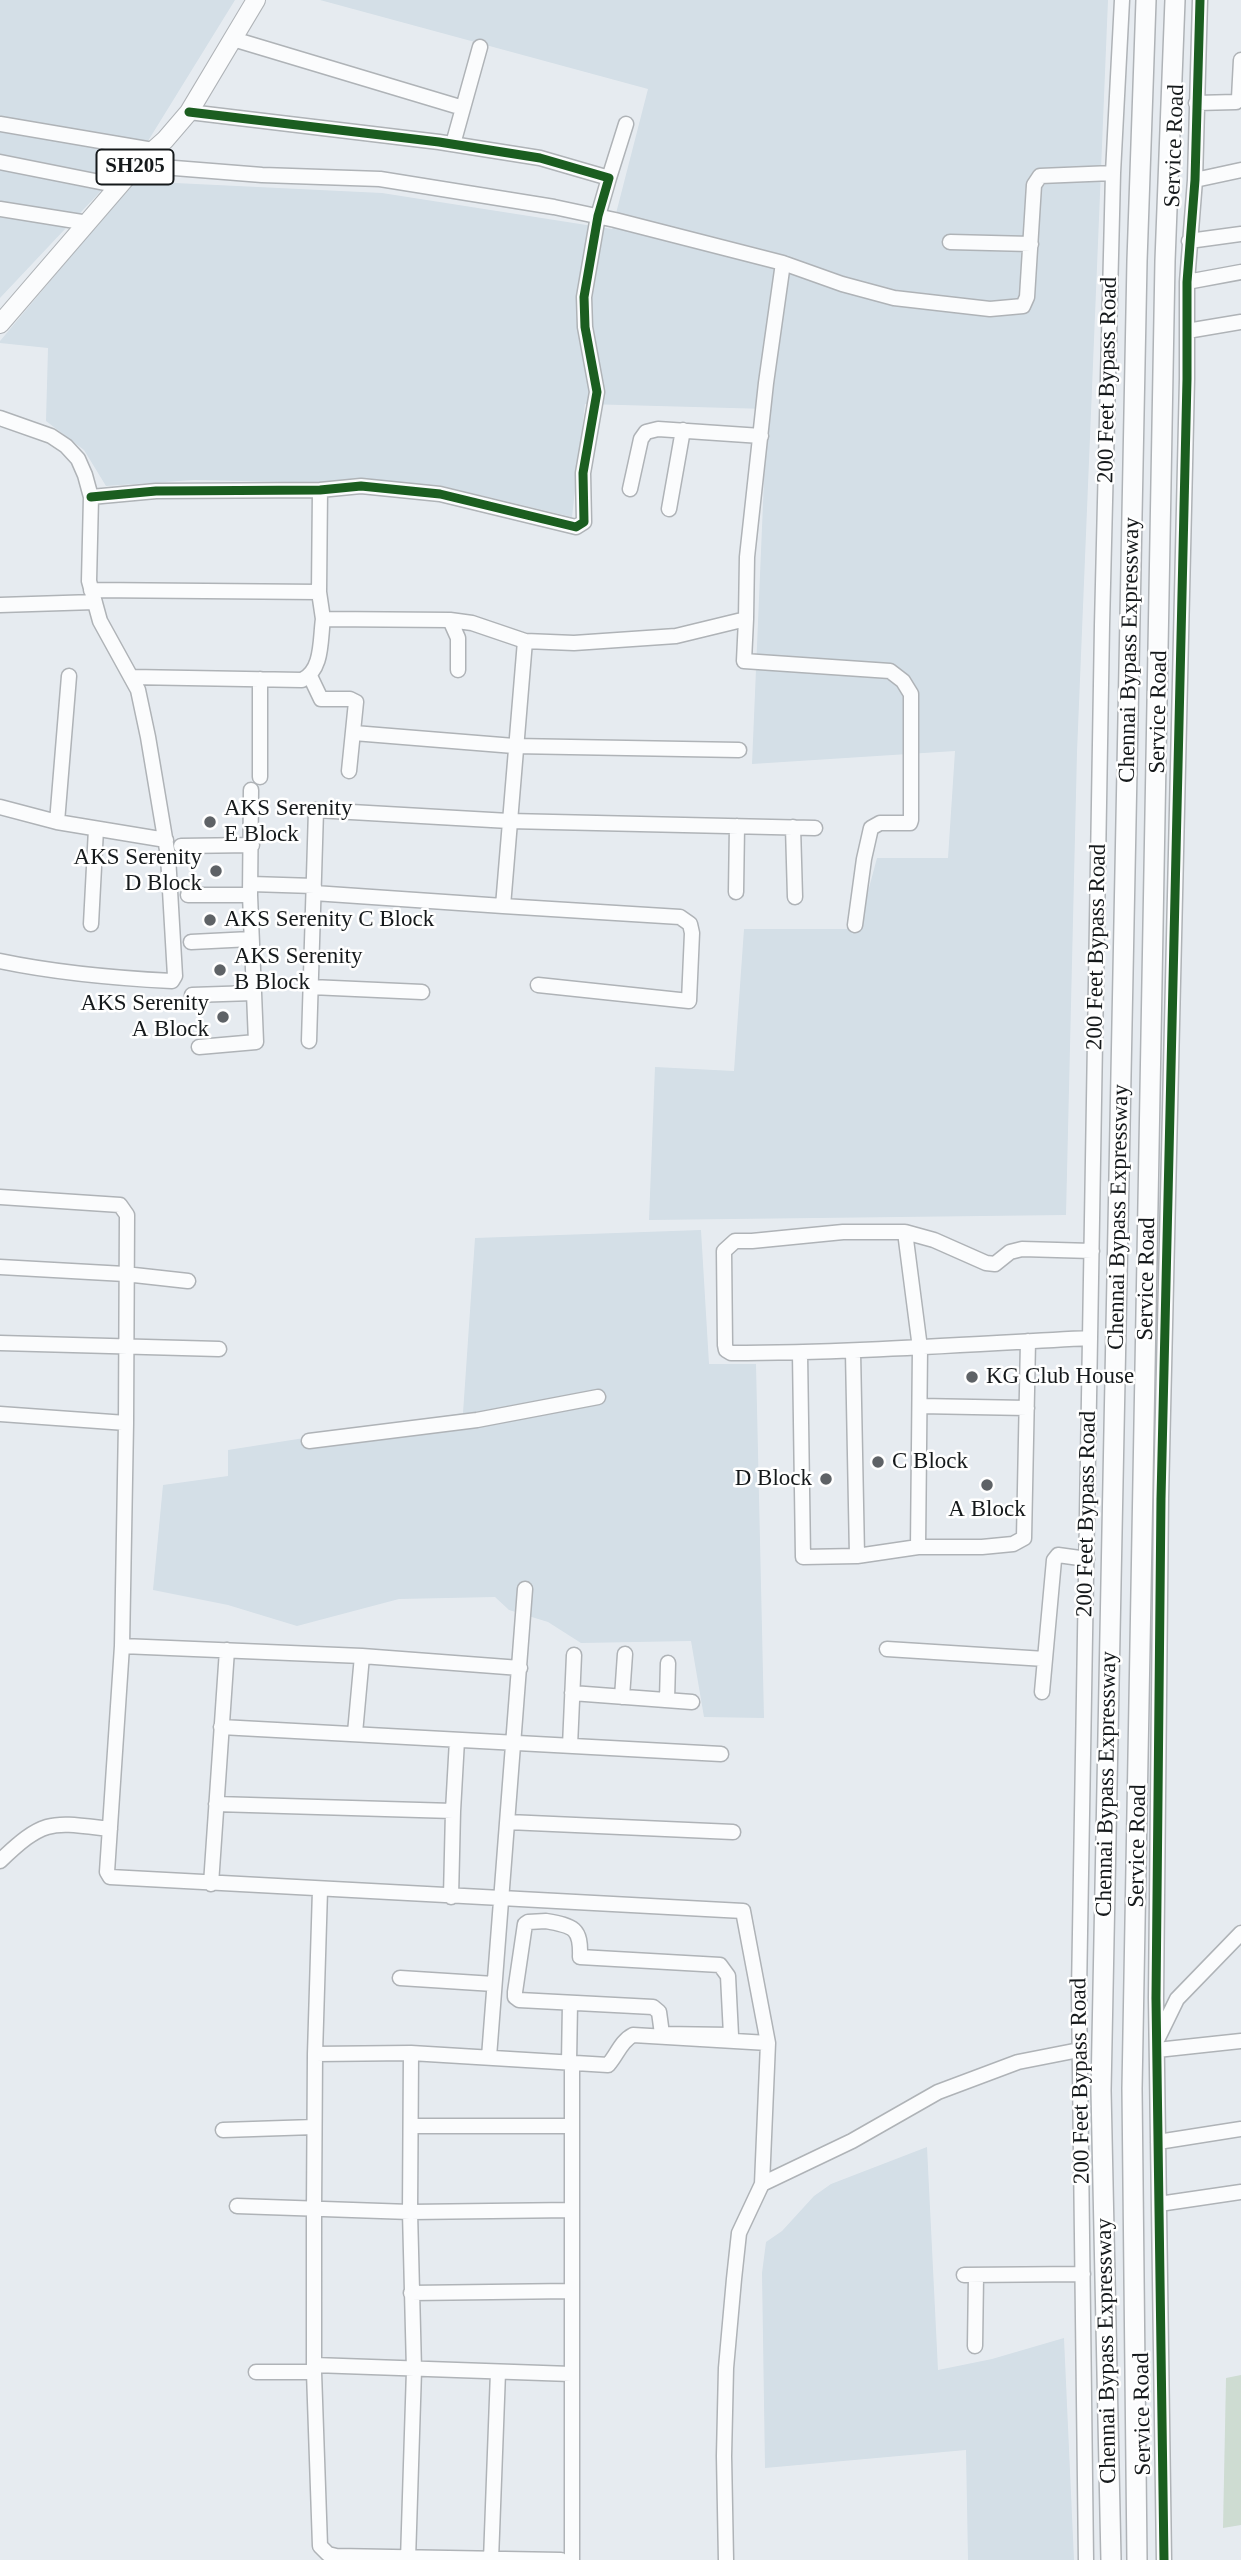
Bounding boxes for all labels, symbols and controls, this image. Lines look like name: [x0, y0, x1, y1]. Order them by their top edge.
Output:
street label: Service Road: [1159, 84, 1191, 208]
road number: SH205: [96, 150, 174, 184]
street label: 200 Feet Bypass Road: [1092, 277, 1124, 483]
street label: Chennai Bypass Expressway: [1114, 517, 1146, 783]
street label: Service Road: [1144, 650, 1174, 774]
place label: AKS Serenity E Block: [224, 795, 352, 849]
marker: AKS Serenity E Block: [202, 814, 218, 830]
place label: AKS Serenity D Block: [74, 844, 202, 898]
street label: 200 Feet Bypass Road: [1081, 844, 1113, 1050]
marker: AKS Serenity D Block: [208, 863, 224, 879]
place label: AKS Serenity C Block: [224, 906, 434, 934]
marker: AKS Serenity C Block: [202, 912, 218, 928]
place label: AKS Serenity B Block: [234, 943, 362, 997]
marker: AKS Serenity B Block: [212, 962, 228, 978]
place label: AKS Serenity A Block: [81, 990, 209, 1044]
marker: AKS Serenity A Block: [215, 1009, 231, 1025]
street label: Chennai Bypass Expressway: [1103, 1084, 1135, 1350]
street label: Service Road: [1132, 1217, 1162, 1341]
place label: KG Club House: [986, 1363, 1134, 1391]
marker: KG Club House: [964, 1369, 980, 1385]
street label: 200 Feet Bypass Road: [1071, 1411, 1103, 1617]
place label: C Block: [892, 1448, 968, 1476]
marker: C Block: [870, 1454, 886, 1470]
place label: D Block: [735, 1465, 812, 1493]
marker: D Block: [818, 1471, 834, 1487]
marker: A Block: [979, 1477, 995, 1493]
place label: A Block: [948, 1496, 1026, 1524]
street label: Chennai Bypass Expressway: [1091, 1651, 1123, 1917]
street label: Service Road: [1123, 1784, 1153, 1908]
street label: 200 Feet Bypass Road: [1065, 1978, 1097, 2184]
street label: Chennai Bypass Expressway: [1091, 2218, 1123, 2484]
street label: Service Road: [1128, 2352, 1158, 2476]

